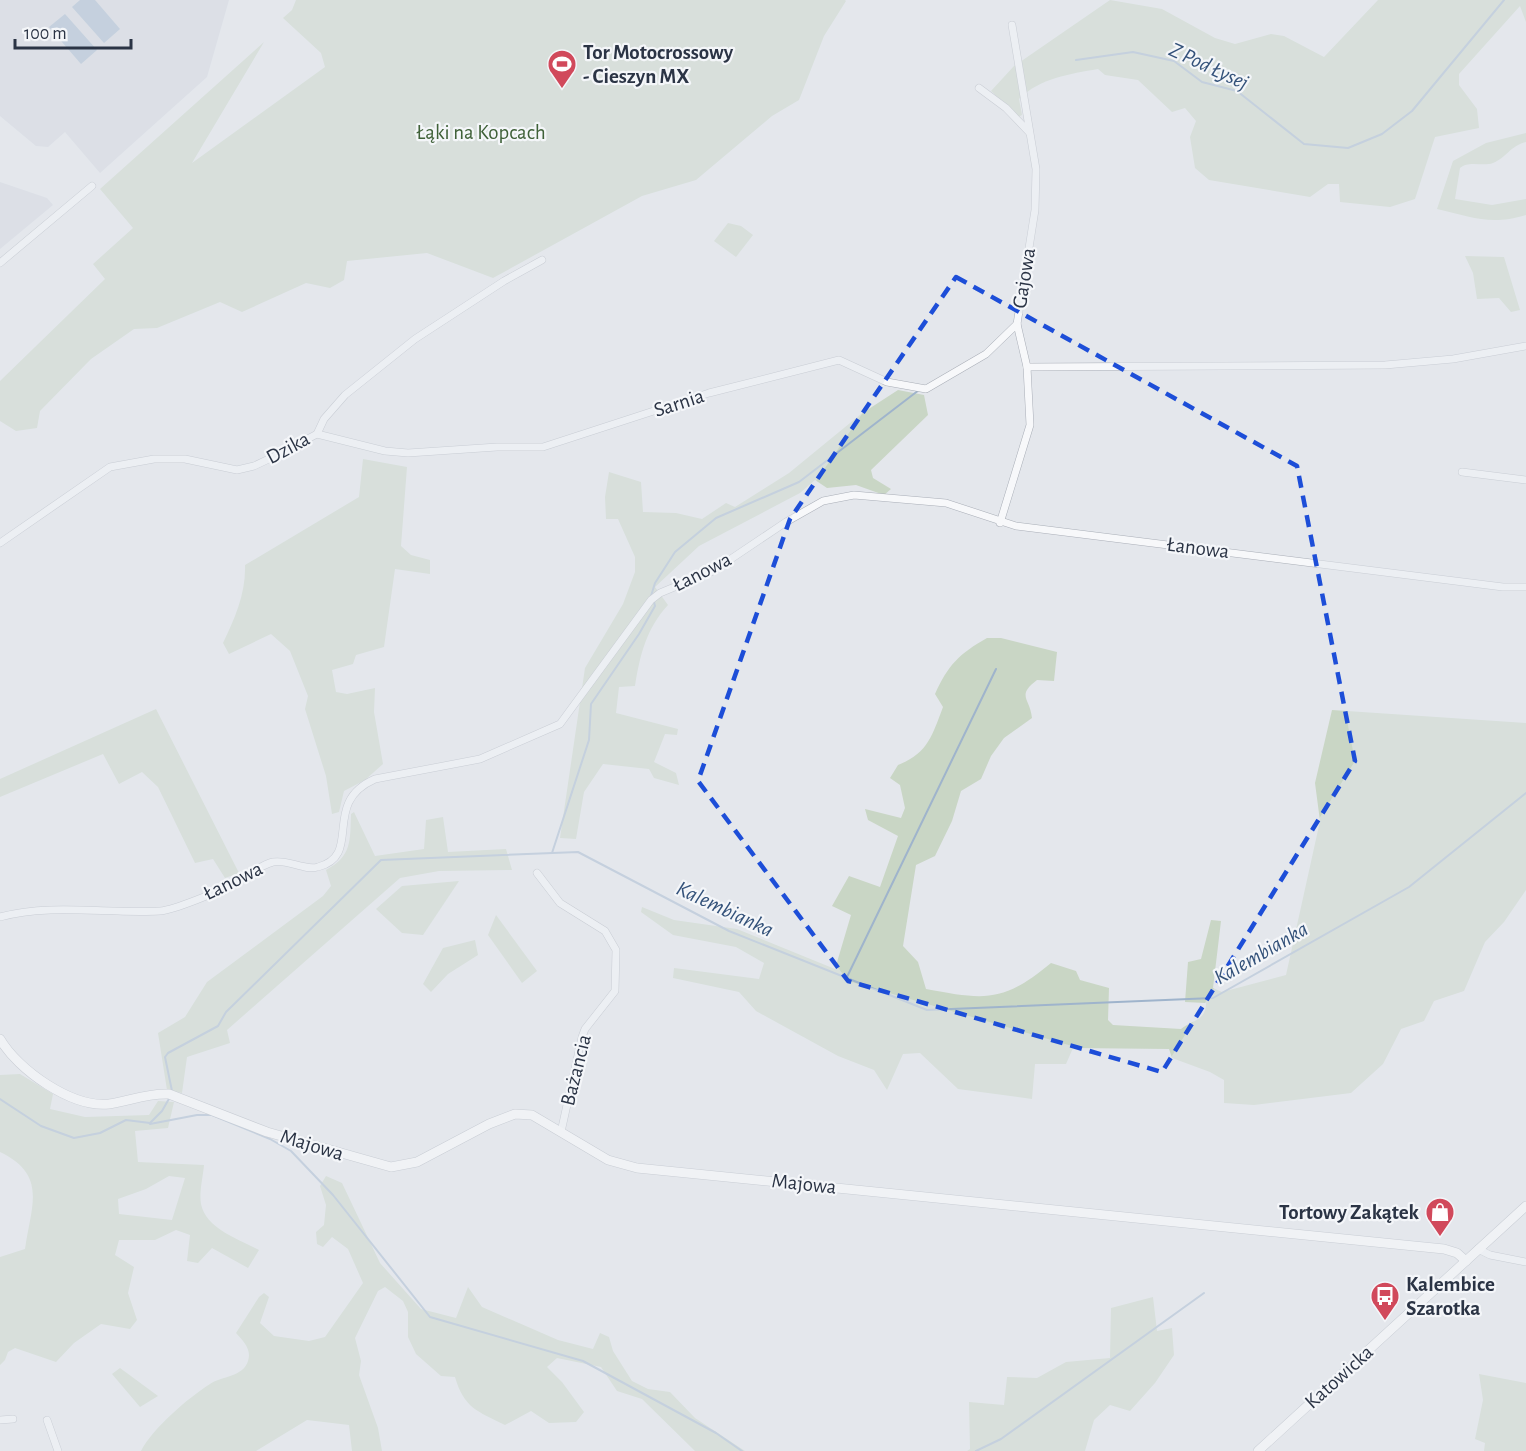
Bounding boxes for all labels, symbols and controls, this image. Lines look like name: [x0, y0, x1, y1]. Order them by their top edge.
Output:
scale bar: [15, 12, 130, 50]
text: 100 m: [24, 25, 67, 43]
water label: Z Pod Łysej: [1166, 38, 1252, 94]
place label: Tor Motocrossowy - Cieszyn MX: [583, 42, 734, 87]
sports icon: Tor Motocrossowy - Cieszyn MX: [546, 48, 578, 90]
park label: Łąki na Kopcach: [416, 122, 546, 143]
street label: Gajowa: [1009, 246, 1039, 310]
street label: Sarnia: [651, 385, 707, 421]
street label: Dzika: [263, 428, 314, 468]
street label: Łanowa: [1166, 534, 1231, 562]
street label: Łanowa: [669, 548, 735, 596]
street label: Łanowa: [200, 858, 266, 904]
water label: Kalembianka: [673, 877, 777, 941]
water label: Kalembianka: [1210, 917, 1312, 989]
street label: Bażancia: [557, 1032, 595, 1108]
street label: Majowa: [278, 1125, 347, 1165]
street label: Majowa: [770, 1170, 838, 1198]
shop icon: Tortowy Zakątek: [1424, 1196, 1456, 1238]
place label: Tortowy Zakątek: [1279, 1202, 1420, 1223]
place label: Kalembice Szarotka: [1406, 1274, 1495, 1319]
bus stop icon: Kalembice Szarotka: [1369, 1280, 1401, 1322]
street label: Katowicka: [1301, 1341, 1377, 1413]

